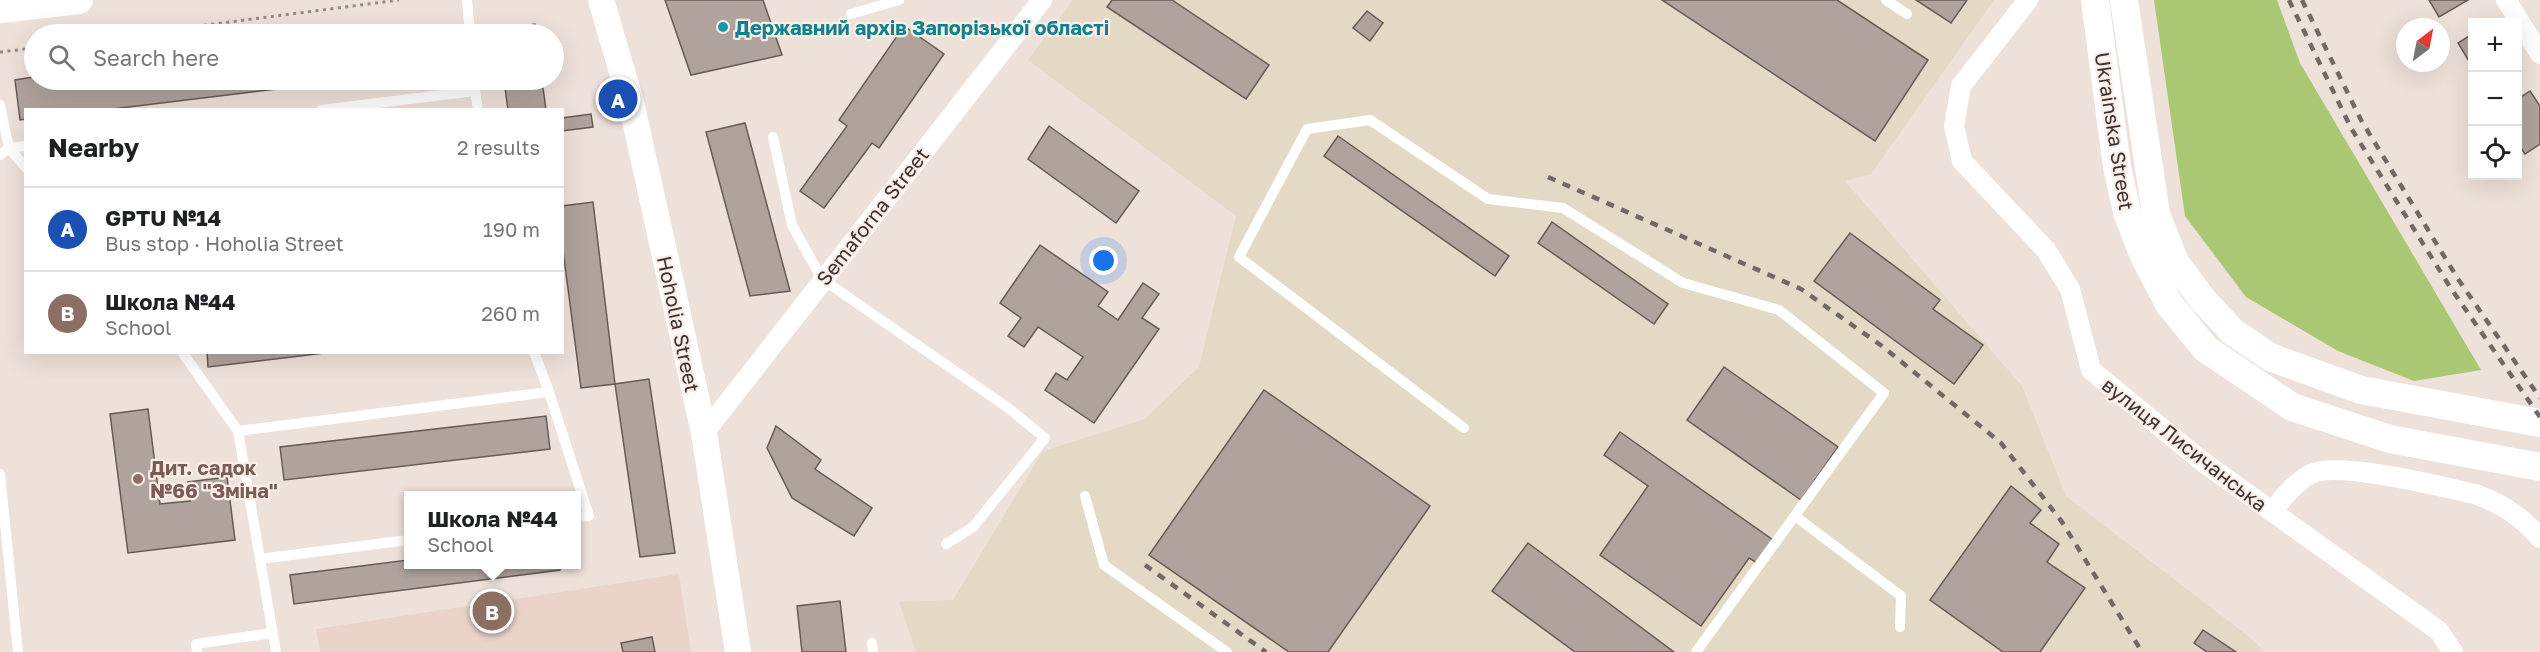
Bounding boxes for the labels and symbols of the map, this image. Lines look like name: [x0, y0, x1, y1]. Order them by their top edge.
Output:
place label: Державний архів Запорізької області: [735, 15, 1109, 39]
north arrow: [2396, 18, 2450, 72]
marker: Державний архів Запорізької області: [716, 20, 730, 34]
street label: Ukrainska Street: [2091, 50, 2139, 212]
pin: A: [598, 76, 638, 122]
street label: Semaforna Street: [811, 142, 933, 290]
your location: [1089, 246, 1118, 275]
street label: Hoholia Street: [653, 254, 705, 394]
street label: вулиця Лисичанська: [2098, 372, 2272, 516]
place label: Дит. садок №66 "Зміна": [150, 455, 278, 502]
marker: Дит. садок №66 "Зміна": [131, 472, 145, 486]
pin: B: [472, 588, 512, 634]

